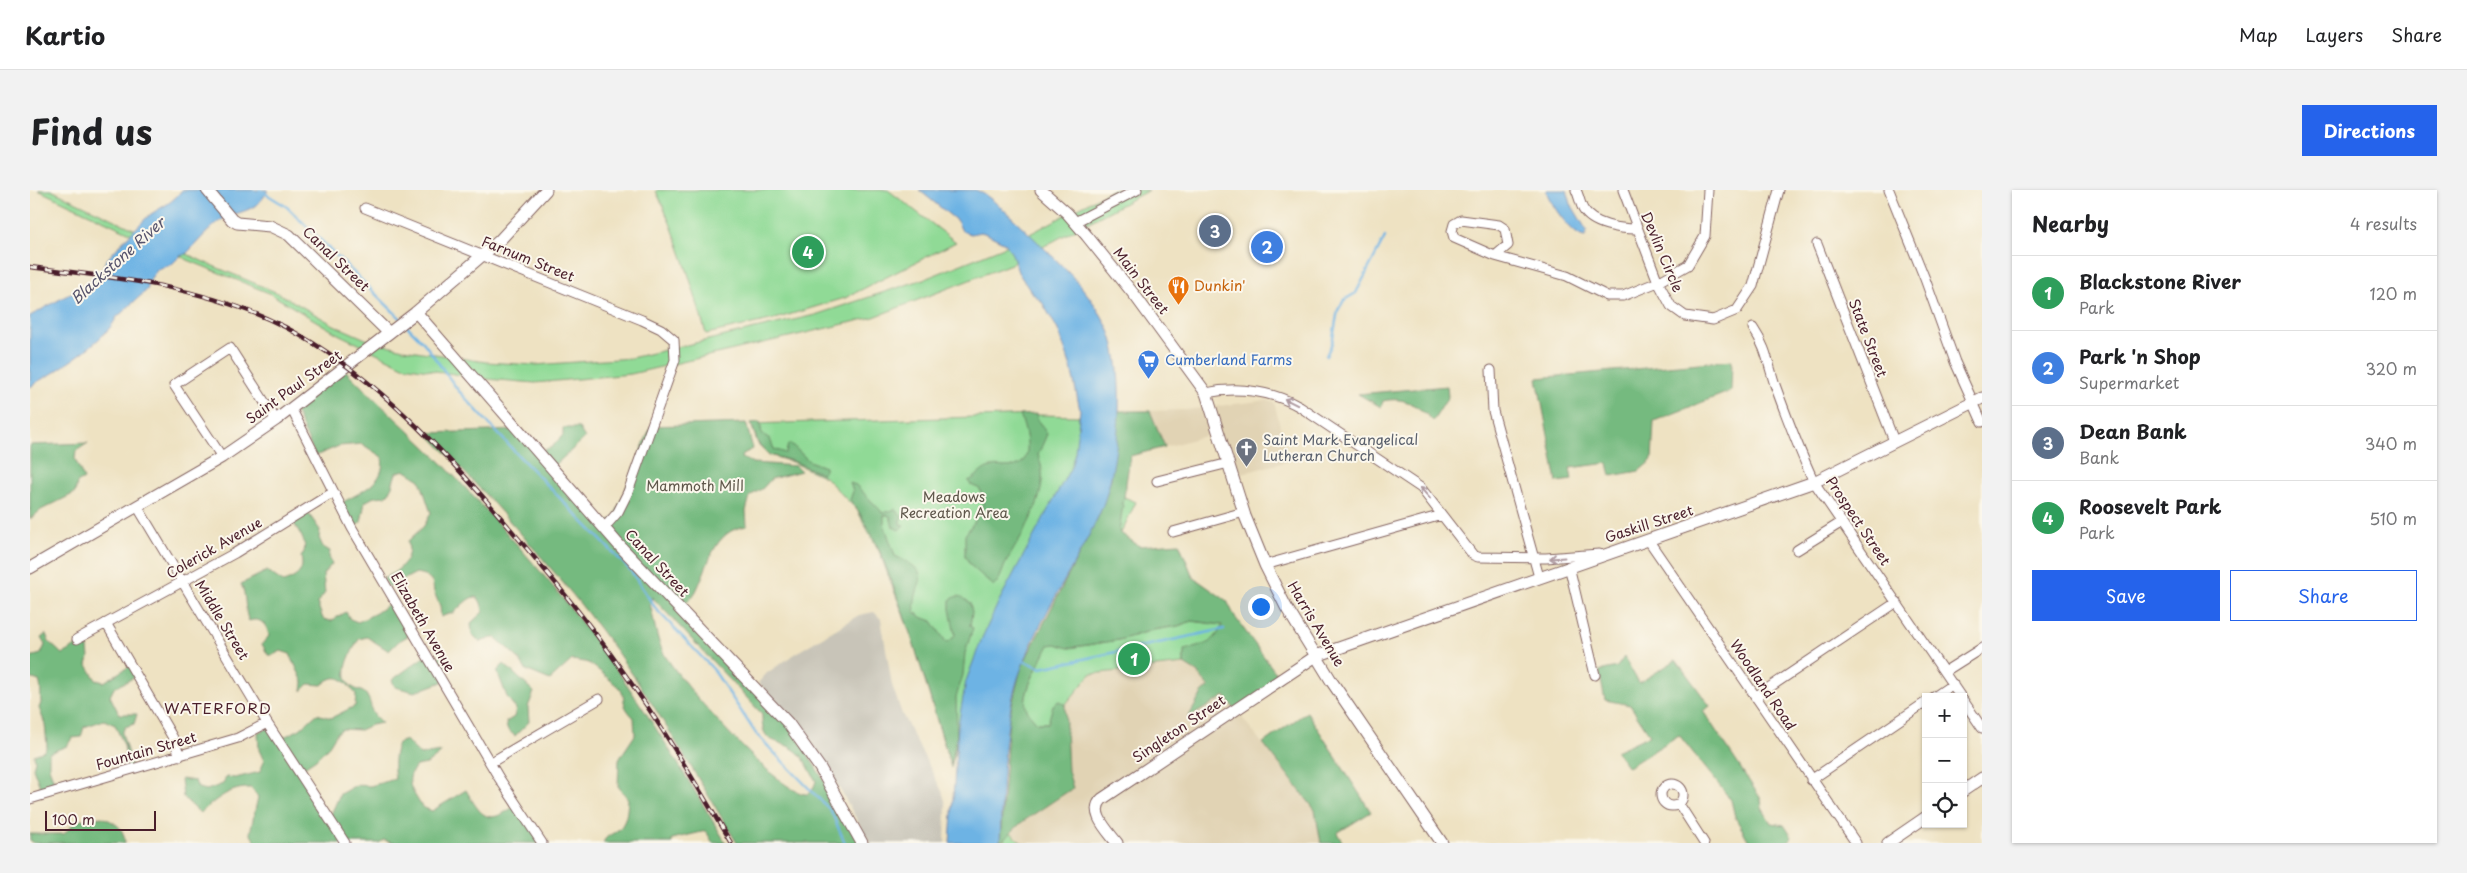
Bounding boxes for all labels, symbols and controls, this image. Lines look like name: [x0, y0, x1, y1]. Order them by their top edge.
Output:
text: Kartio: [25, 17, 105, 53]
text: Map: [2239, 21, 2278, 48]
text: Layers: [2306, 21, 2363, 48]
text: Share: [2391, 21, 2442, 48]
text: Find us: [30, 104, 152, 157]
button: Directions: [2302, 105, 2437, 156]
text: Nearby: [2032, 207, 2109, 239]
street label: Devlin Circle: [1636, 208, 1689, 296]
water label: Blackstone River: [65, 210, 171, 309]
text: 4 results: [2350, 211, 2417, 235]
pin: 3: [1199, 212, 1231, 250]
street label: Canal Street: [298, 221, 375, 296]
pin: 2: [1251, 228, 1283, 266]
street label: Farnum Street: [479, 230, 578, 287]
pin: 4: [792, 233, 824, 271]
street label: Main Street: [1109, 243, 1174, 319]
text: Blackstone River: [2079, 267, 2241, 295]
restaurant icon: Dunkin': [1166, 274, 1190, 305]
place label: Dunkin': [1194, 275, 1246, 296]
text: 1: [2044, 281, 2052, 305]
text: 120 m: [2370, 281, 2417, 305]
text: Park: [2079, 295, 2115, 319]
street label: State Street: [1844, 296, 1893, 380]
text: Park 'n Shop: [2079, 342, 2201, 370]
street label: Saint Paul Street: [241, 344, 346, 429]
supermarket icon: Cumberland Farms: [1137, 348, 1161, 379]
place label: Cumberland Farms: [1165, 349, 1292, 370]
text: 2: [2042, 356, 2054, 380]
text: 320 m: [2366, 356, 2417, 380]
text: Supermarket: [2079, 370, 2179, 394]
one-way arrow: [1284, 397, 1299, 406]
text: Dean Bank: [2079, 417, 2187, 445]
place label: Saint Mark Evangelical Lutheran Church: [1263, 429, 1418, 466]
text: 3: [2043, 431, 2053, 455]
text: 340 m: [2365, 431, 2417, 455]
church icon: Saint Mark Evangelical Lutheran Church: [1235, 436, 1259, 467]
text: Bank: [2079, 445, 2119, 469]
street label: Prospect Street: [1821, 472, 1896, 570]
park label: Mammoth Mill: [646, 475, 744, 496]
park label: Meadows Recreation Area: [900, 486, 1009, 523]
one-way arrow: [1419, 487, 1431, 500]
text: Roosevelt Park: [2079, 492, 2222, 520]
street label: Gaskill Street: [1602, 499, 1696, 548]
text: 4: [2043, 506, 2053, 530]
text: 510 m: [2369, 506, 2417, 530]
street label: Colerick Avenue: [162, 512, 266, 583]
text: Park: [2079, 520, 2115, 544]
street label: Canal Street: [620, 524, 695, 602]
one-way arrow: [1549, 553, 1565, 562]
street label: Elizabeth Avenue: [386, 568, 461, 676]
button: Save: [2032, 570, 2220, 621]
button: Share: [2230, 570, 2417, 621]
street label: Middle Street: [190, 576, 255, 664]
street label: Harris Avenue: [1283, 577, 1350, 671]
your location: [1248, 594, 1274, 620]
street label: Woodland Road: [1725, 635, 1802, 734]
pin: 1: [1118, 640, 1150, 678]
street label: Singleton Street: [1128, 689, 1230, 768]
map controls: [1922, 693, 1967, 828]
button: +: [1922, 693, 1967, 738]
district label: WATERFORD: [164, 696, 272, 719]
street label: Fountain Street: [93, 726, 199, 775]
button: −: [1922, 738, 1967, 783]
button: locate: [1922, 783, 1967, 828]
scale bar: [45, 808, 156, 831]
text: 100 m: [52, 809, 95, 830]

